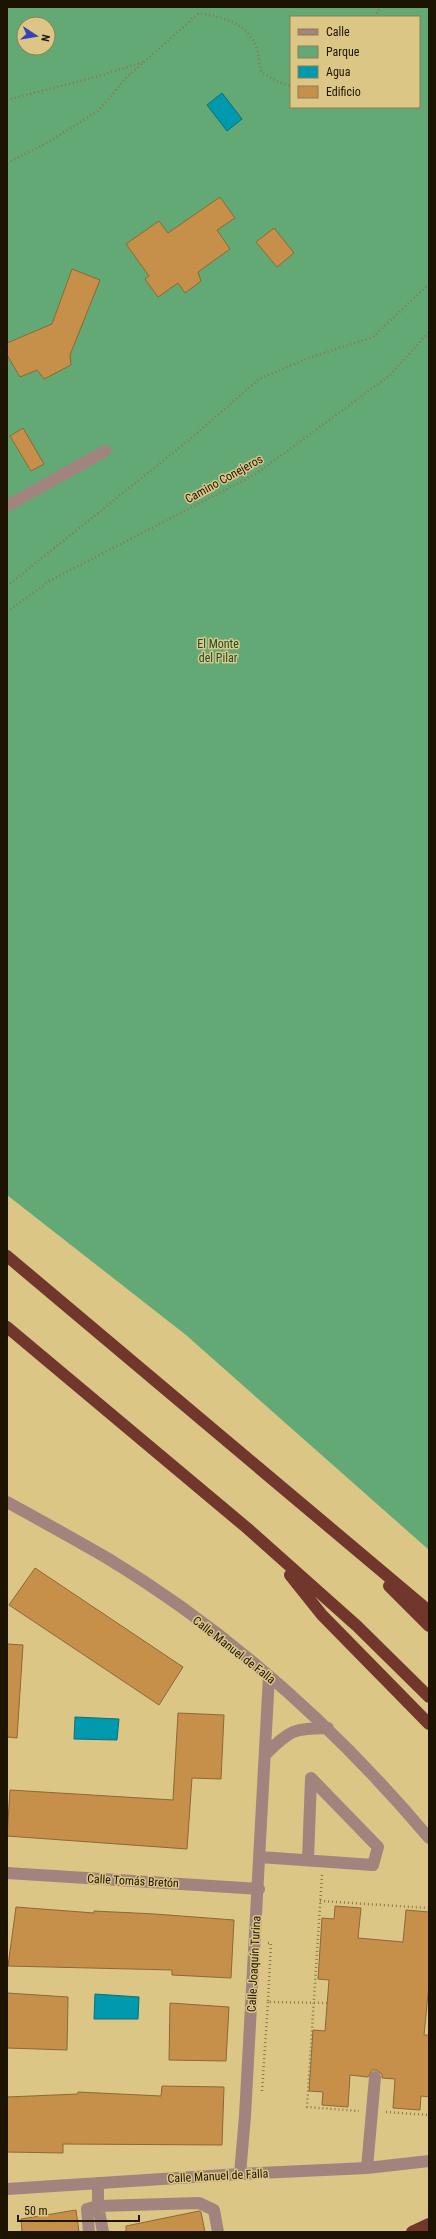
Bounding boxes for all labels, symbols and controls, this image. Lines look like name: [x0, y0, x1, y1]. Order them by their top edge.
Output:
north arrow: [16, 16, 56, 56]
legend: [290, 16, 420, 108]
text: Calle: [326, 25, 350, 39]
text: N: [38, 33, 52, 43]
text: Parque: [326, 45, 360, 59]
text: Agua: [326, 65, 351, 79]
text: Edificio: [326, 85, 361, 99]
street label: Camino Conejeros: [183, 452, 265, 506]
park label: El Monte del Pilar: [197, 637, 239, 665]
street label: Calle Manuel de Falla: [190, 1613, 278, 1687]
street label: Calle Tomás Bretón: [87, 1872, 179, 1890]
street label: Calle Joaquín Turina: [244, 1915, 264, 2013]
street label: Calle Manuel de Falla: [167, 2166, 269, 2186]
scale bar: [18, 2197, 139, 2223]
text: 50 m: [24, 2204, 48, 2218]

